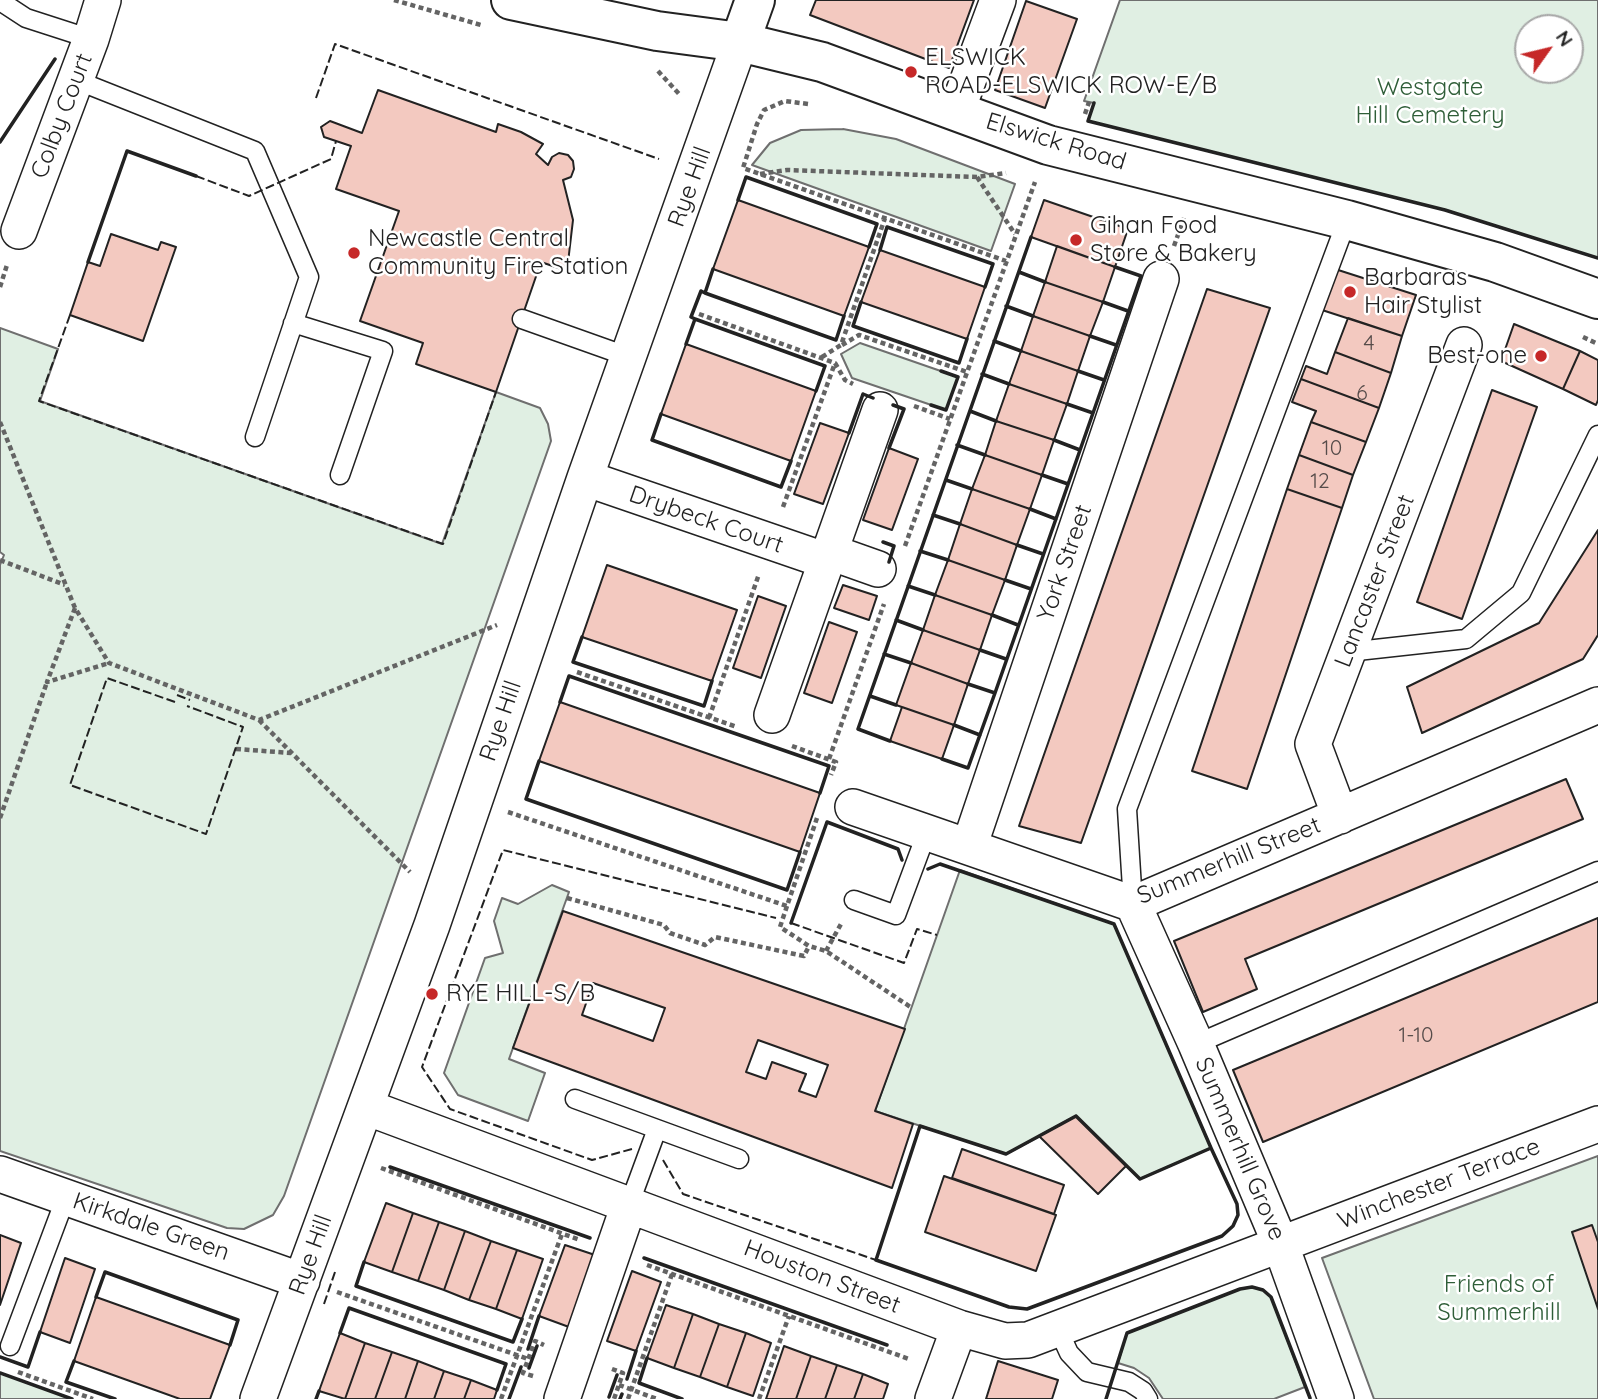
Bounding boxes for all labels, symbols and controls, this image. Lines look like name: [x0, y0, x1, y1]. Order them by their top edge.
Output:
north arrow: [1514, 14, 1584, 84]
text: N: [1551, 26, 1579, 51]
place label: ELSWICK ROAD-ELSWICK ROW-E/B: [925, 44, 1217, 100]
street label: Colby Court: [25, 49, 99, 183]
marker: ELSWICK ROAD-ELSWICK ROW-E/B: [903, 64, 919, 80]
park label: Westgate Hill Cemetery: [1355, 74, 1505, 130]
street label: Elswick Road: [982, 107, 1130, 177]
street label: Rye Hill: [662, 143, 718, 231]
place label: Gihan Food Store & Bakery: [1090, 212, 1257, 268]
place label: Newcastle Central Community Fire Station: [368, 225, 628, 281]
marker: Gihan Food Store & Bakery: [1068, 232, 1084, 248]
marker: Newcastle Central Community Fire Station: [346, 245, 362, 261]
place label: Barbaras Hair Stylist: [1364, 264, 1482, 320]
marker: Barbaras Hair Stylist: [1342, 284, 1358, 300]
house number: 4: [1363, 331, 1375, 357]
place label: Best-one: [1427, 342, 1527, 370]
marker: Best-one: [1533, 348, 1549, 364]
house number: 6: [1356, 381, 1368, 407]
house number: 10: [1322, 436, 1342, 462]
house number: 12: [1310, 469, 1330, 495]
street label: Drybeck Court: [625, 480, 787, 560]
street label: Lancaster Street: [1329, 491, 1421, 671]
street label: York Street: [1032, 501, 1098, 625]
street label: Rye Hill: [474, 677, 528, 765]
street label: Summerhill Street: [1133, 811, 1325, 911]
place label: RYE HILL-S/B: [446, 980, 595, 1008]
marker: RYE HILL-S/B: [424, 986, 440, 1002]
house number: 1-10: [1398, 1023, 1434, 1049]
street label: Summerhill Grove: [1188, 1053, 1292, 1245]
street label: Winchester Terrace: [1334, 1132, 1544, 1236]
street label: Kirkdale Green: [69, 1187, 233, 1267]
street label: Rye Hill: [283, 1211, 339, 1299]
street label: Houston Street: [740, 1234, 904, 1320]
park label: Friends of Summerhill: [1437, 1271, 1561, 1327]

